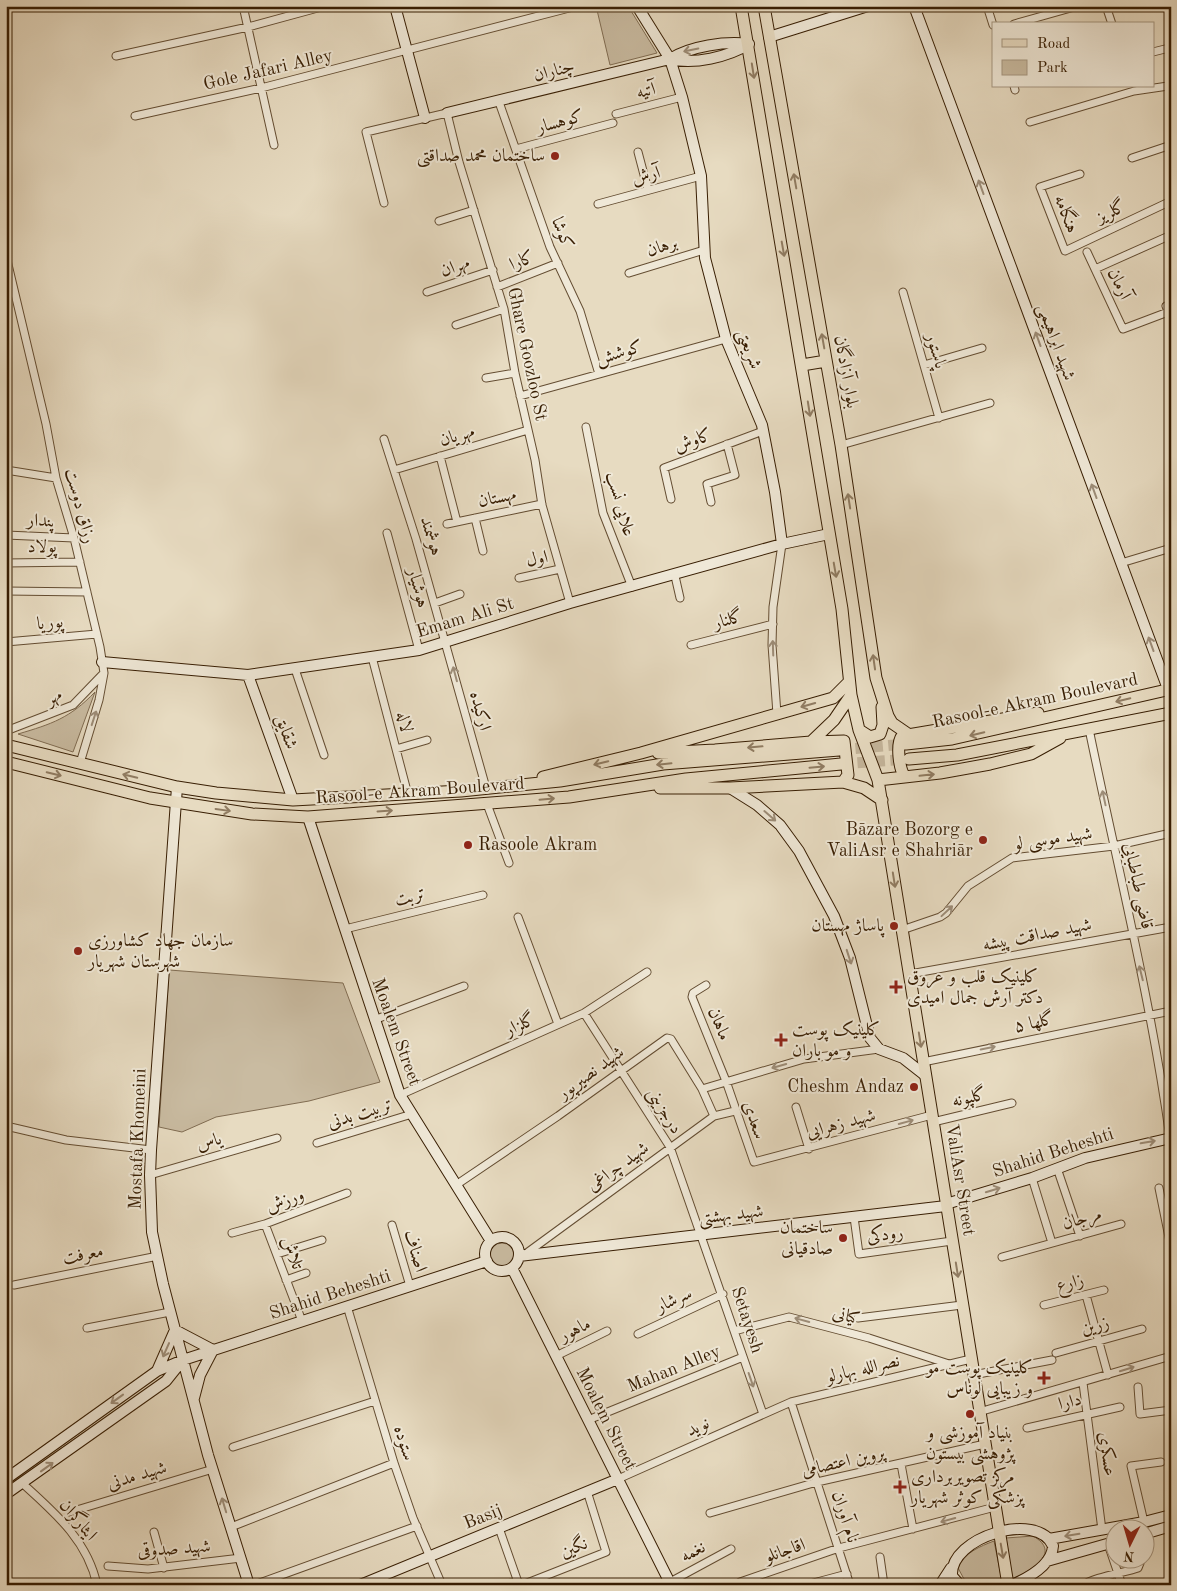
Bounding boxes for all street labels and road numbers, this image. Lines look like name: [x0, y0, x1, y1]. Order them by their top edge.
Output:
street label: Gole Jafari Alley: [202, 46, 335, 94]
street label: چناران: [532, 57, 577, 87]
street label: آتیه: [634, 77, 660, 102]
street label: کوهسار: [533, 107, 586, 138]
street label: آرش: [629, 161, 665, 190]
street label: هنگامه: [1051, 191, 1085, 236]
street label: گلریز: [1090, 195, 1129, 229]
street label: کوشا: [547, 215, 576, 252]
street label: برهان: [644, 234, 680, 260]
street label: کارا: [507, 247, 537, 275]
street label: مهران: [438, 254, 473, 282]
street label: آرمان: [1103, 265, 1137, 305]
street label: Ghare Goozloo St: [504, 285, 550, 423]
street label: شهید ابراهیمی: [1032, 301, 1078, 383]
street label: شریعتی: [730, 326, 765, 373]
street label: پاستور: [919, 330, 950, 373]
street label: بلوار آزادگان: [830, 334, 864, 410]
street label: کوشش: [594, 338, 645, 370]
street label: مهریان: [437, 422, 477, 451]
street label: کاوش: [671, 425, 715, 457]
street label: رزاق دوست: [60, 466, 99, 546]
street label: علایی نسب: [600, 470, 638, 539]
street label: مهستان: [476, 485, 518, 512]
street label: پندار: [24, 511, 55, 535]
street label: هوشمند: [416, 514, 445, 558]
street label: پولاد: [27, 538, 58, 559]
street label: اول: [524, 548, 550, 571]
street label: هوشیار: [403, 564, 432, 610]
street label: Emam Ali St: [414, 595, 516, 641]
street label: گلنار: [709, 605, 745, 634]
street label: پوریا: [36, 613, 66, 636]
street label: Rasool-e Akram Boulevard: [931, 670, 1139, 732]
street label: مهر: [41, 685, 66, 711]
street label: ارکیده: [465, 689, 494, 733]
street label: لاله: [393, 709, 415, 735]
street label: شقایق: [271, 712, 301, 752]
street label: Rasool-e Akram Boulevard: [315, 775, 525, 807]
street label: شهید موسی لو: [1010, 825, 1094, 857]
street label: قاضی طباطبایی: [1117, 841, 1156, 931]
street label: تربت: [393, 885, 427, 910]
street label: شهید صداقت پیشه: [981, 916, 1093, 956]
street label: Moalem Street: [368, 976, 424, 1088]
street label: ماهان: [704, 1005, 734, 1043]
street label: گلها ۵: [1012, 1007, 1056, 1036]
street label: گلزار: [499, 1008, 539, 1042]
street label: شهید نصیرپور: [553, 1043, 629, 1107]
street label: Mostafa Khomeini: [127, 1068, 149, 1210]
street label: گلپونه: [949, 1082, 988, 1113]
street label: درجزینی: [641, 1085, 685, 1138]
street label: تربیت بدنی: [325, 1096, 395, 1133]
street label: سعدی: [739, 1099, 769, 1141]
street label: شهید زهرایی: [804, 1106, 878, 1144]
street label: ValiAsr Street: [942, 1123, 978, 1237]
street label: Shahid Beheshti: [990, 1125, 1116, 1181]
street label: یاس: [194, 1129, 225, 1155]
street label: شهید چراغی: [584, 1139, 653, 1197]
street label: ورزش: [263, 1186, 307, 1217]
street label: شهید بهشتی: [698, 1202, 765, 1231]
street label: مرجان: [1060, 1205, 1105, 1236]
street label: رودکی: [865, 1220, 904, 1247]
street label: اصناف: [400, 1228, 430, 1274]
street label: تلاش: [278, 1234, 307, 1273]
street label: معرفت: [61, 1242, 105, 1270]
street label: Shahid Beheshti: [267, 1267, 393, 1323]
street label: زارع: [1054, 1271, 1087, 1300]
street label: سرشار: [651, 1284, 696, 1319]
street label: Setayesh: [728, 1284, 766, 1356]
street label: کیانی: [830, 1304, 862, 1328]
street label: زرین: [1079, 1314, 1111, 1339]
street label: ماهور: [555, 1315, 594, 1347]
street label: Mahan Alley: [625, 1342, 724, 1396]
street label: نصرالله بهارلو: [823, 1352, 902, 1389]
street label: Moalem Street: [572, 1365, 640, 1473]
street label: دارا: [1057, 1391, 1084, 1414]
street label: نوید: [684, 1414, 713, 1441]
street label: ستوده: [389, 1423, 418, 1463]
street label: عسکری: [1093, 1431, 1120, 1477]
street label: پروین اعتصامی: [800, 1443, 888, 1481]
street label: شهید مدنی: [105, 1458, 169, 1495]
street label: نام آوران: [823, 1488, 864, 1547]
street label: ایثارگران: [54, 1493, 103, 1545]
street label: Basij: [461, 1501, 505, 1533]
street label: نگین: [556, 1531, 591, 1562]
street label: شهید صدوقی: [137, 1536, 211, 1563]
street label: اقاجانلو: [760, 1536, 808, 1567]
street label: نغمه: [678, 1538, 708, 1566]

